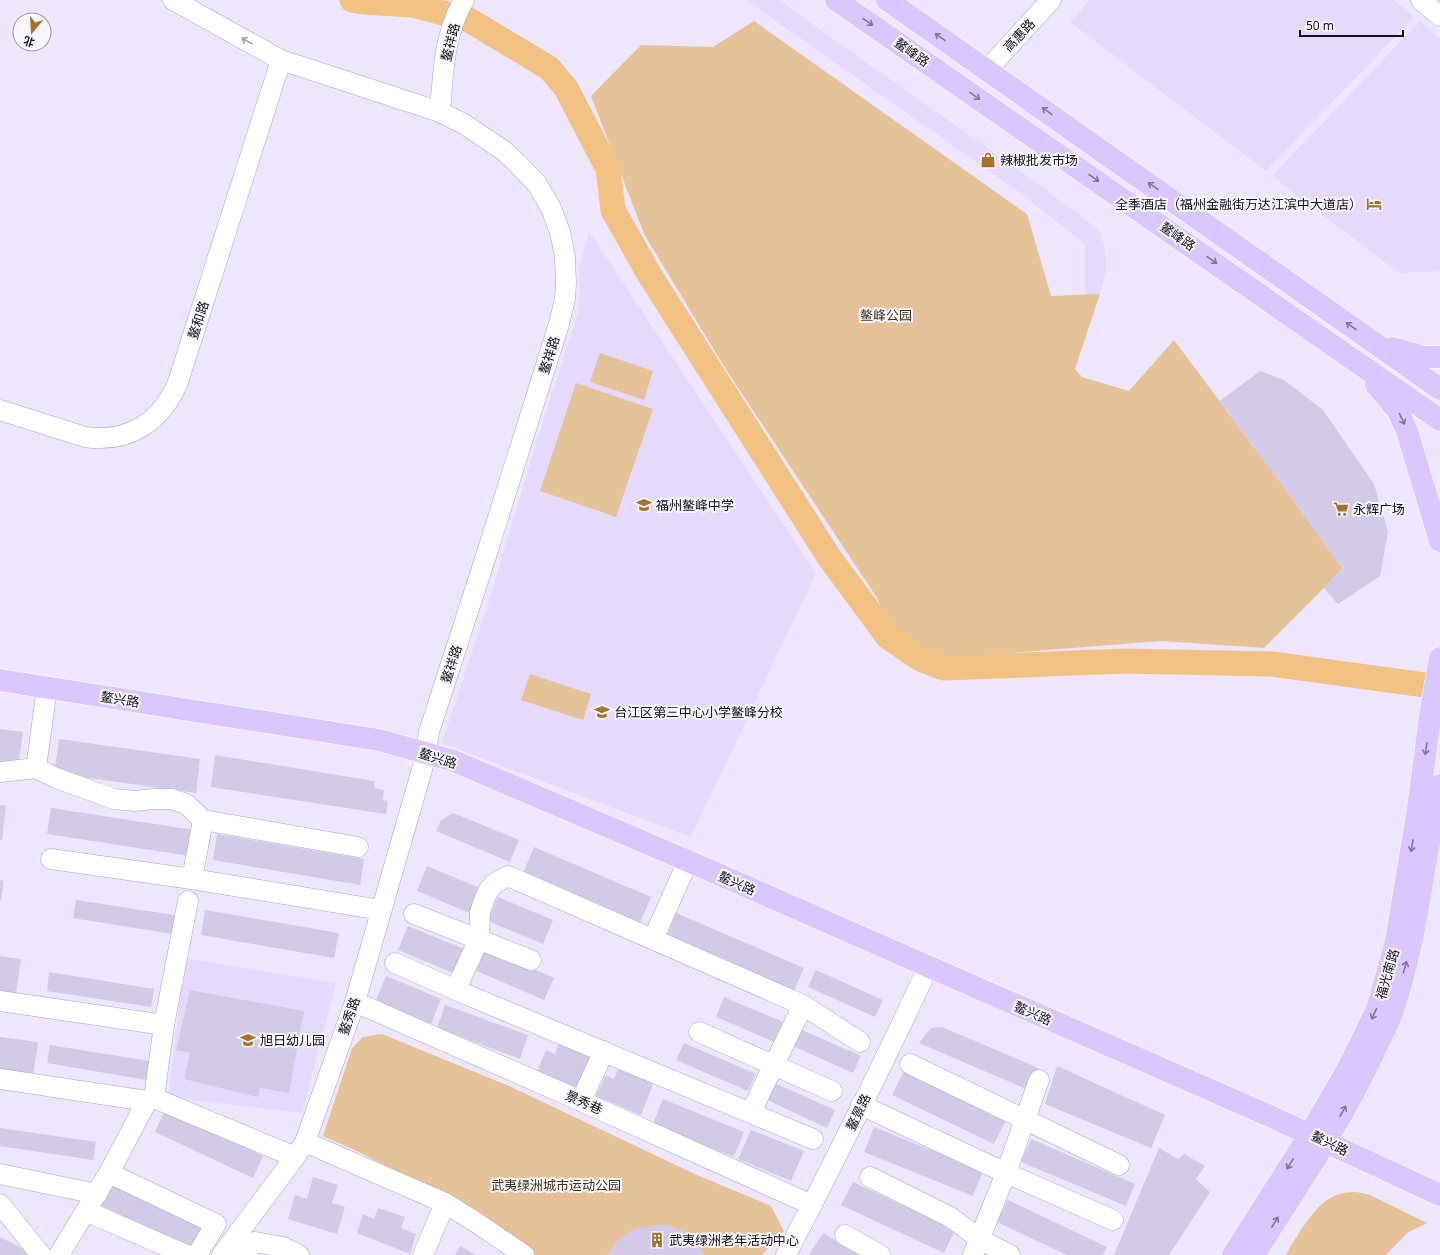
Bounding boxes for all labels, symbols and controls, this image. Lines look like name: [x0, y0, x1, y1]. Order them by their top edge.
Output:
north arrow: [12, 12, 52, 52]
scale bar: [1300, 12, 1403, 38]
street label: 高惠路: [999, 15, 1039, 55]
text: 50 m: [1306, 17, 1334, 34]
one-way arrow: [862, 18, 873, 26]
street label: 鳌祥路: [437, 21, 463, 63]
text: 北: [21, 33, 36, 51]
street label: 鳌峰路: [891, 33, 933, 71]
one-way arrow: [935, 33, 946, 41]
one-way arrow: [241, 36, 253, 44]
one-way arrow: [969, 92, 980, 100]
one-way arrow: [1042, 107, 1053, 115]
shop icon: 辣椒批发市场: [979, 151, 997, 169]
place label: 辣椒批发市场: [1000, 151, 1078, 169]
one-way arrow: [1088, 174, 1099, 182]
one-way arrow: [1148, 182, 1159, 190]
place label: 全季酒店（福州金融街万达江滨中大道店）: [1115, 195, 1362, 213]
hotel icon: 全季酒店（福州金融街万达江滨中大道店）: [1365, 195, 1383, 213]
street label: 鳌峰路: [1157, 217, 1199, 255]
one-way arrow: [1206, 256, 1217, 264]
street label: 鳌和路: [183, 299, 213, 341]
park label: 鳌峰公园: [860, 306, 912, 324]
one-way arrow: [1345, 322, 1356, 330]
street label: 鳌祥路: [535, 334, 563, 376]
one-way arrow: [1399, 413, 1406, 425]
school or university icon: 福州鳌峰中学: [635, 496, 653, 514]
place label: 福州鳌峰中学: [656, 496, 734, 514]
supermarket icon: 永辉广场: [1332, 500, 1350, 518]
place label: 永辉广场: [1353, 500, 1405, 518]
street label: 鳌祥路: [436, 643, 466, 685]
street label: 鳌兴路: [99, 687, 141, 711]
school or university icon: 台江区第三中心小学鳌峰分校: [593, 703, 611, 721]
place label: 台江区第三中心小学鳌峰分校: [614, 703, 783, 721]
one-way arrow: [1422, 742, 1430, 755]
street label: 鳌兴路: [417, 744, 459, 772]
one-way arrow: [1408, 840, 1416, 853]
street label: 鳌兴路: [716, 867, 758, 899]
street label: 福光南路: [1371, 947, 1403, 1001]
one-way arrow: [1402, 960, 1409, 973]
street label: 鳌秀路: [334, 995, 364, 1037]
street label: 鳌兴路: [1012, 997, 1054, 1029]
one-way arrow: [1370, 1007, 1377, 1019]
school or university icon: 旭日幼儿园: [239, 1031, 257, 1049]
place label: 旭日幼儿园: [260, 1031, 325, 1049]
street label: 景秀巷: [563, 1086, 605, 1118]
street label: 鳌景路: [841, 1091, 875, 1133]
one-way arrow: [1340, 1105, 1348, 1117]
street label: 鳌兴路: [1309, 1126, 1351, 1160]
one-way arrow: [1286, 1158, 1294, 1170]
park label: 武夷绿洲城市运动公园: [491, 1176, 621, 1194]
one-way arrow: [1272, 1216, 1280, 1228]
building icon: 武夷绿洲老年活动中心: [648, 1231, 666, 1249]
place label: 武夷绿洲老年活动中心: [669, 1231, 799, 1249]

